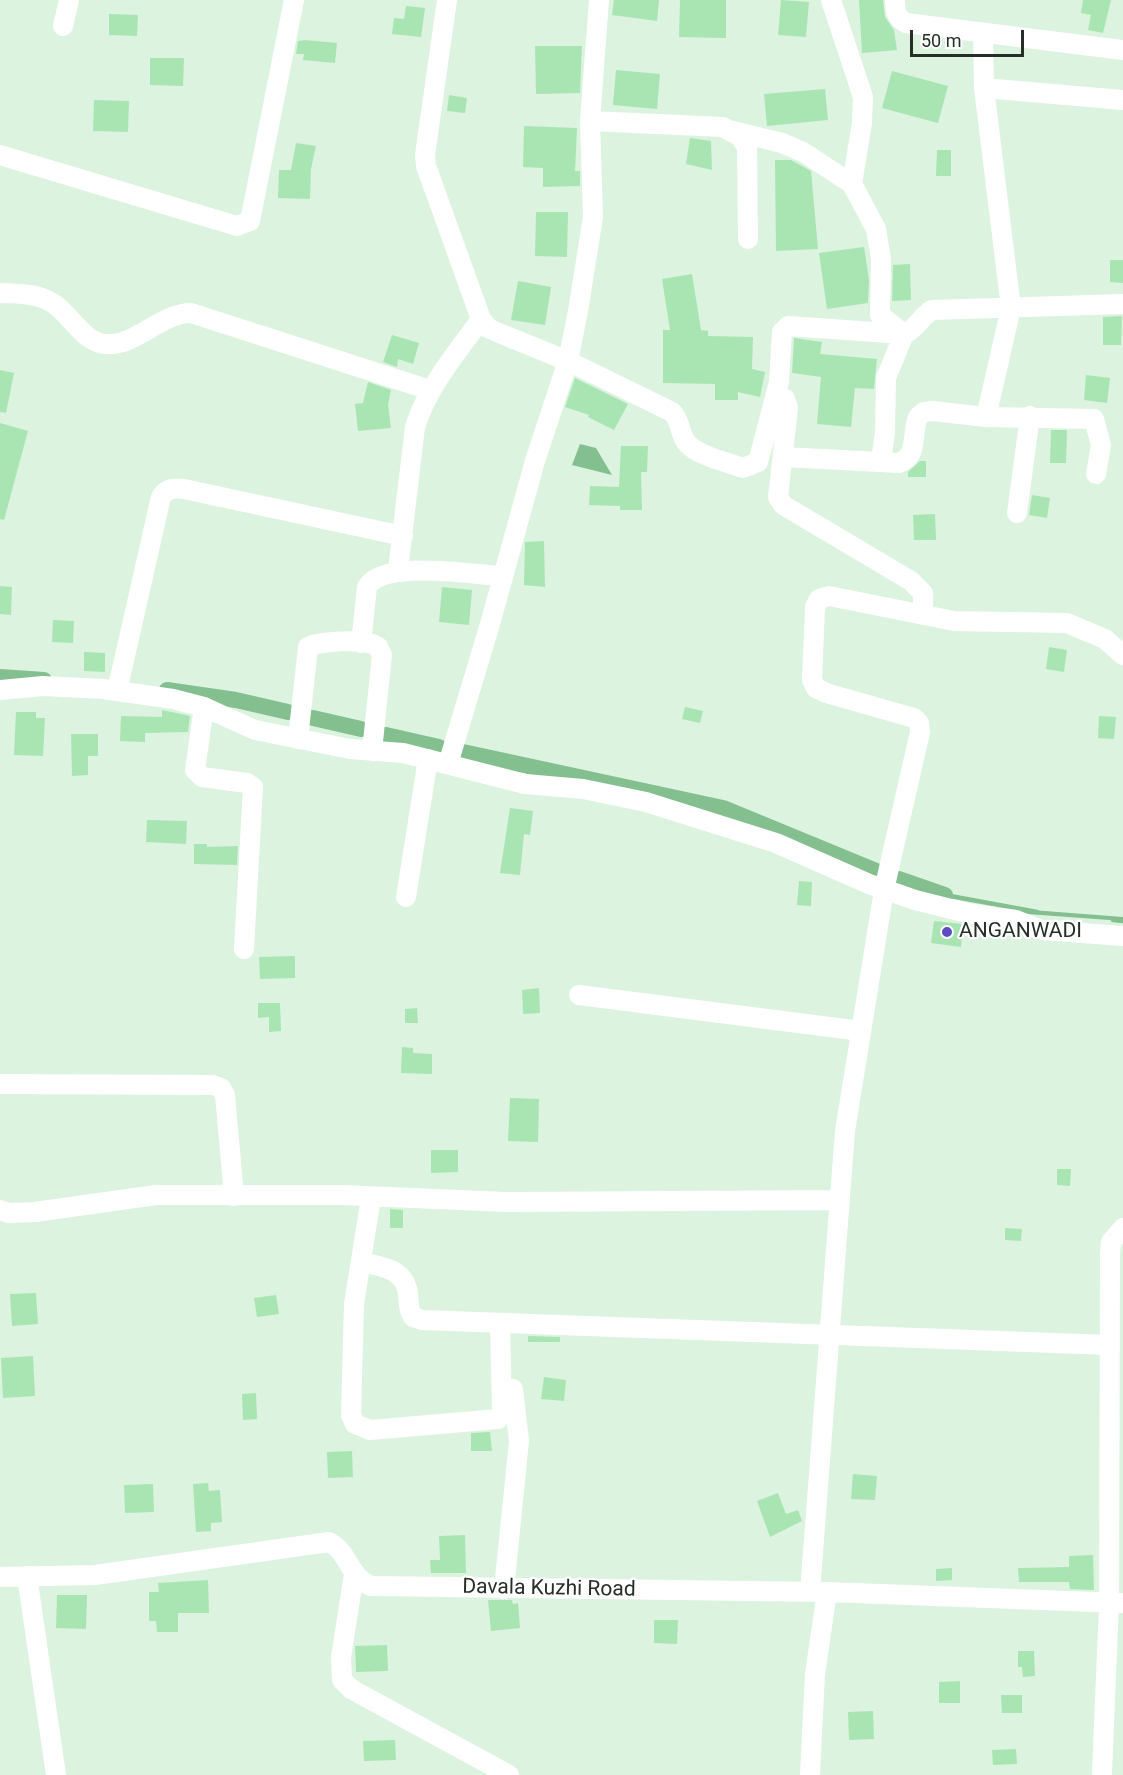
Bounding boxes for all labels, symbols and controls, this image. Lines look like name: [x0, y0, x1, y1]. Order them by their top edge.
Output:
scale bar: [913, 18, 1027, 56]
text: 50 m: [921, 30, 961, 51]
place label: ANGANWADI: [959, 919, 1082, 945]
marker: ANGANWADI: [940, 925, 954, 939]
street label: Davala Kuzhi Road: [462, 1575, 636, 1603]

